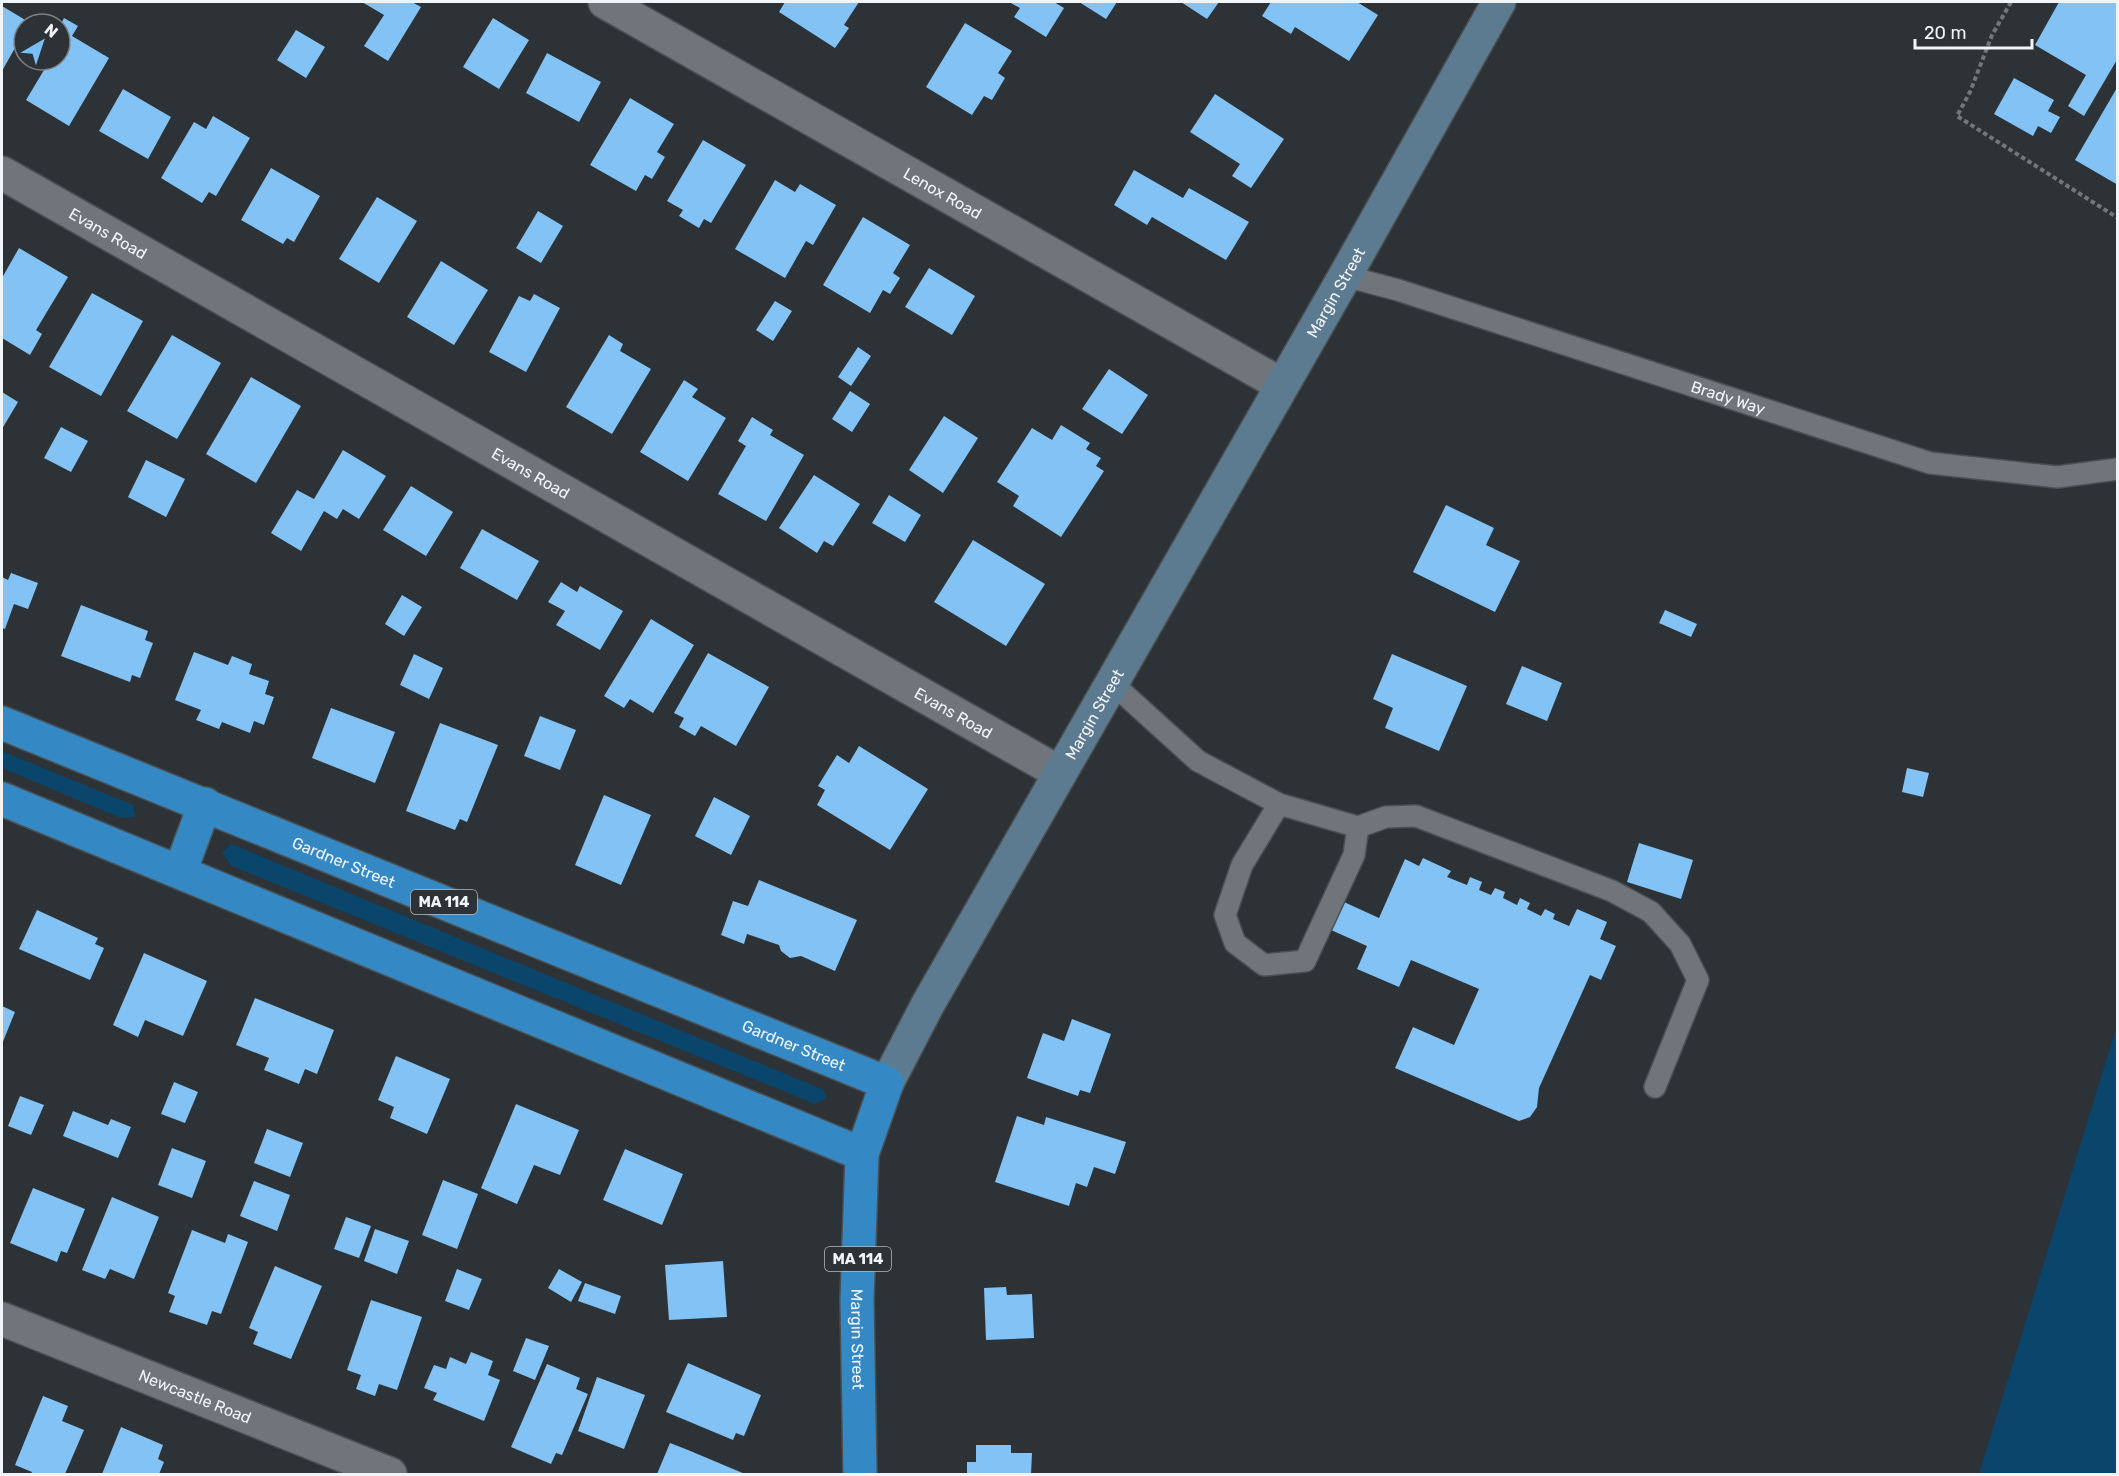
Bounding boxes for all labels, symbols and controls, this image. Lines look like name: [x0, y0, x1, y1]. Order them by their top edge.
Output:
north arrow: [12, 12, 72, 72]
scale bar: [1915, 12, 2032, 50]
text: N: [41, 20, 62, 42]
text: 20 m: [1924, 22, 1966, 44]
street label: Lenox Road: [900, 164, 985, 223]
street label: Evans Road: [66, 204, 150, 263]
street label: Margin Street: [1303, 244, 1369, 341]
street label: Brady Way: [1688, 377, 1768, 419]
street label: Evans Road: [488, 444, 573, 503]
street label: Margin Street: [1061, 666, 1128, 763]
street label: Evans Road: [911, 683, 996, 743]
street label: Gardner Street: [289, 833, 398, 892]
road number: MA 114: [411, 890, 477, 914]
street label: Gardner Street: [739, 1016, 848, 1075]
road number: MA 114: [825, 1247, 891, 1271]
street label: Margin Street: [847, 1288, 868, 1390]
street label: Newcastle Road: [136, 1366, 254, 1428]

